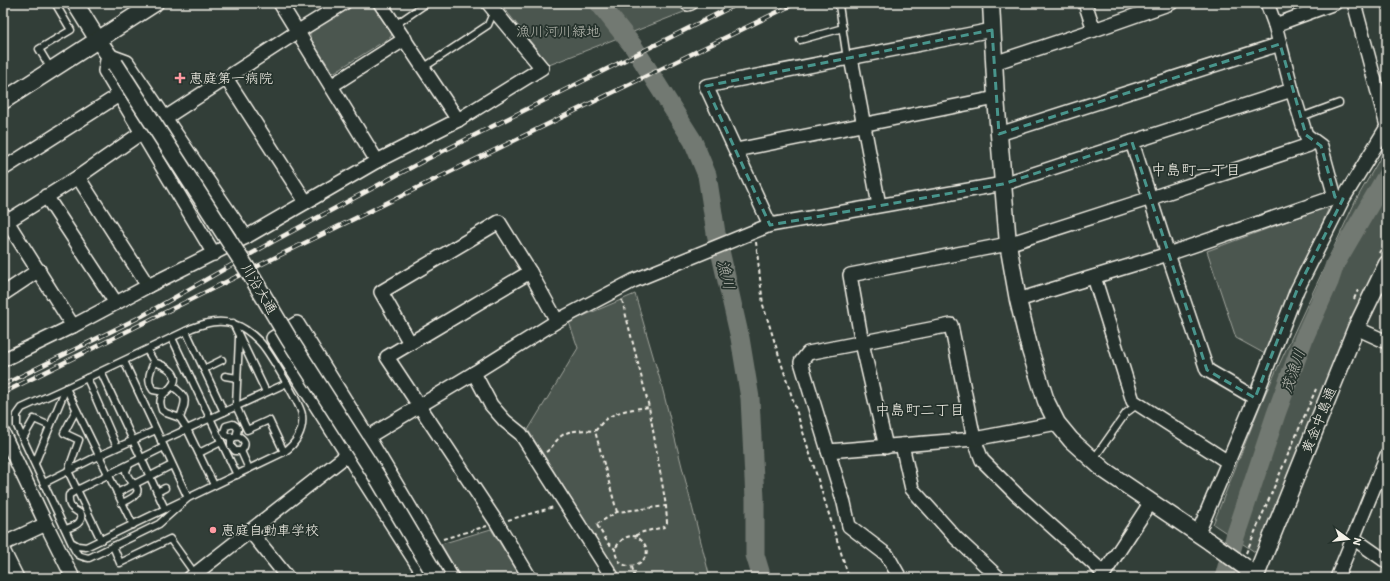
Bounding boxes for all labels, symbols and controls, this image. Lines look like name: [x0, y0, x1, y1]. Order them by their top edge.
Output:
park label: 漁川河川緑地: [516, 23, 600, 40]
place label: 恵庭第一病院: [189, 70, 273, 87]
marker: 恵庭第一病院: [174, 72, 186, 84]
district label: 中島町一丁目: [1151, 161, 1241, 179]
water label: 漁川: [714, 258, 738, 292]
street label: 川沿大通: [237, 261, 281, 317]
water label: 茂漁川: [1277, 347, 1309, 395]
street label: 黄金中島通: [1298, 384, 1340, 456]
district label: 中島町二丁目: [875, 401, 965, 419]
north arrow: [1328, 519, 1368, 559]
place label: 恵庭自動車学校: [221, 522, 319, 539]
marker: 恵庭自動車学校: [208, 525, 218, 535]
text: N: [1350, 536, 1364, 547]

